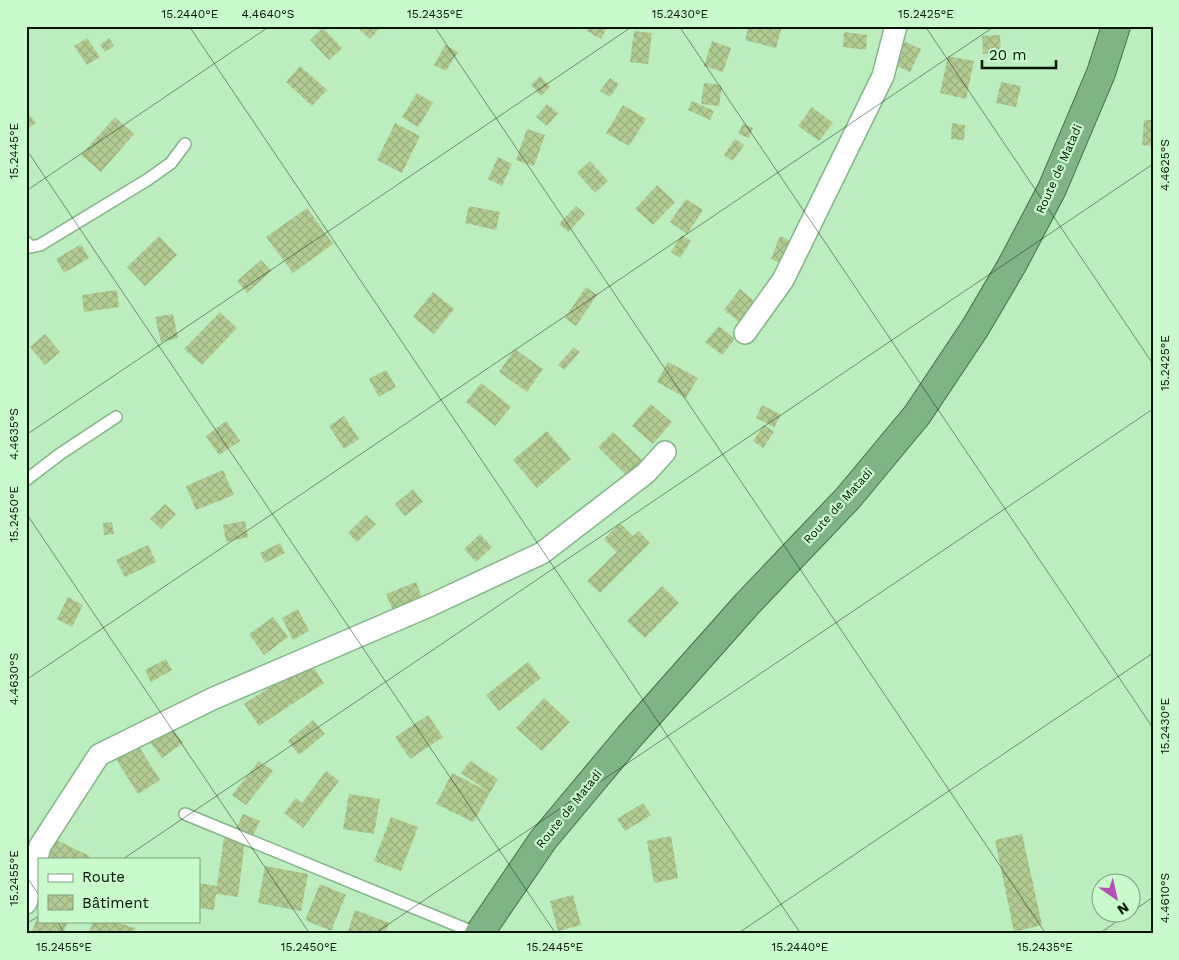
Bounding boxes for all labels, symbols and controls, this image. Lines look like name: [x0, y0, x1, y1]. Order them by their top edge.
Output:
text: 15.2440°E: [162, 7, 219, 21]
text: 4.4640°S: [242, 7, 294, 21]
text: 15.2435°E: [407, 7, 463, 21]
text: 15.2430°E: [652, 7, 709, 21]
text: 15.2425°E: [898, 7, 954, 21]
scale bar: [982, 38, 1055, 70]
text: 20 m: [989, 46, 1027, 64]
street label: Route de Matadi: [1033, 122, 1085, 216]
text: 15.2445°E: [7, 123, 21, 179]
text: 4.4625°S: [1158, 139, 1172, 191]
text: 15.2425°E: [1158, 335, 1172, 391]
text: 4.4635°S: [7, 408, 21, 460]
street label: Route de Matadi: [801, 466, 875, 546]
text: 15.2450°E: [7, 485, 21, 542]
text: 4.4630°S: [7, 653, 21, 705]
text: 15.2430°E: [1158, 697, 1172, 754]
street label: Route de Matadi: [533, 767, 605, 851]
text: 15.2455°E: [7, 850, 21, 906]
legend: [38, 858, 200, 922]
text: Route: [82, 868, 125, 886]
north arrow: [1092, 872, 1142, 922]
text: 4.4610°S: [1158, 873, 1172, 923]
text: Bâtiment: [82, 894, 149, 912]
text: N: [1114, 899, 1132, 918]
text: 15.2455°E: [36, 940, 92, 954]
text: 15.2450°E: [281, 940, 338, 954]
text: 15.2445°E: [527, 940, 583, 954]
text: 15.2440°E: [772, 940, 829, 954]
text: 15.2435°E: [1017, 940, 1073, 954]

